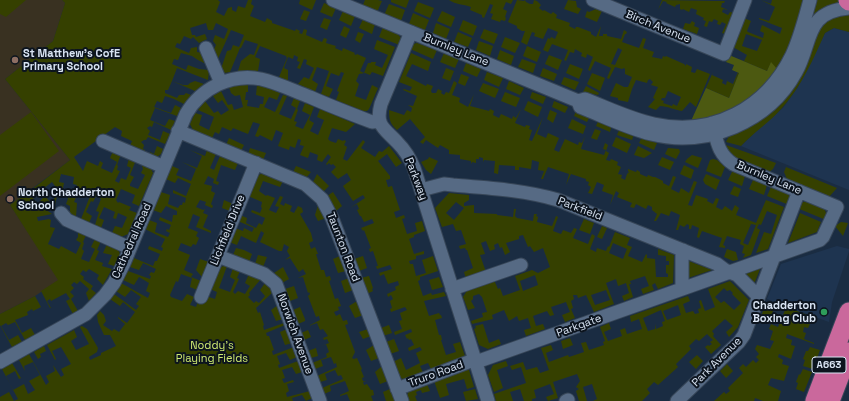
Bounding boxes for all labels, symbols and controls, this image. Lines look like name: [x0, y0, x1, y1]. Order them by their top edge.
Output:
street label: Birch Avenue: [624, 8, 692, 46]
street label: Burnley Lane: [421, 31, 491, 69]
place label: St Matthew's CofE Primary School: [23, 47, 120, 73]
marker: St Matthew's CofE Primary School: [10, 55, 20, 65]
street label: Parkway: [402, 156, 430, 202]
street label: Burnley Lane: [735, 158, 803, 198]
place label: North Chadderton School: [18, 186, 114, 212]
street label: Lichfield Drive: [208, 193, 248, 267]
marker: North Chadderton School: [5, 194, 15, 204]
street label: Parkfield: [556, 195, 604, 223]
street label: Cathedral Road: [109, 201, 155, 281]
street label: Taunton Road: [324, 210, 362, 284]
street label: Norwich Avenue: [274, 292, 316, 376]
place label: Chadderton Boxing Club: [752, 299, 816, 325]
marker: Chadderton Boxing Club: [819, 307, 829, 317]
street label: Parkgate: [555, 312, 603, 340]
street label: Park Avenue: [690, 335, 744, 389]
park label: Noddy's Playing Fields: [176, 339, 248, 365]
road number: A663: [812, 357, 846, 373]
street label: Truro Road: [407, 358, 465, 390]

